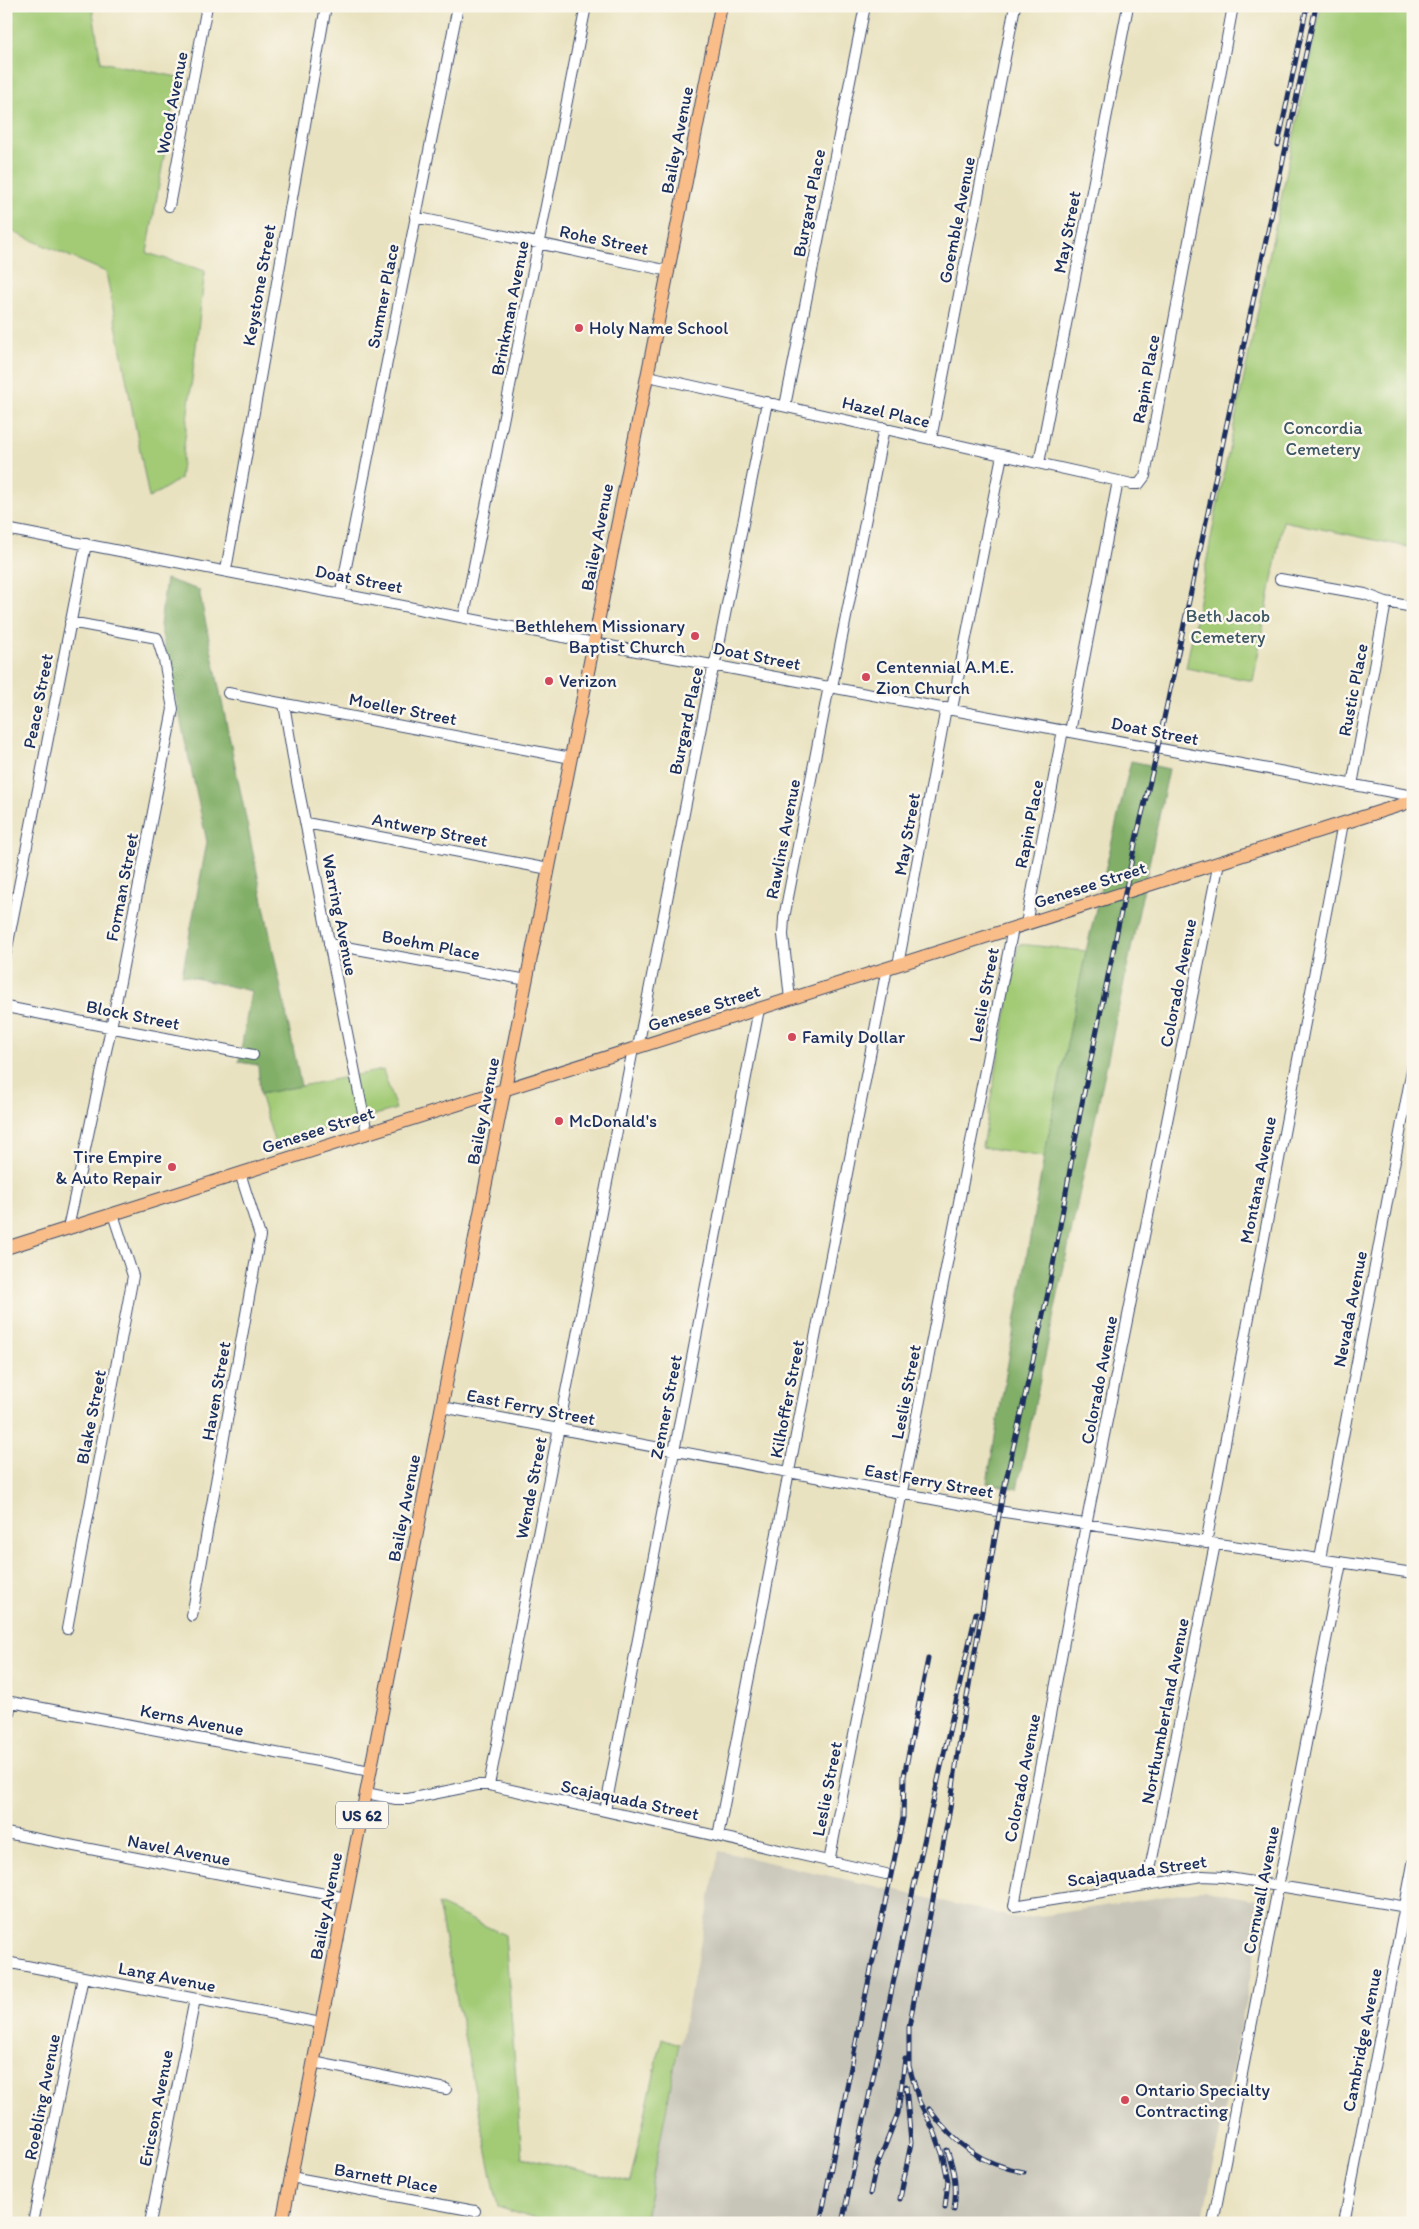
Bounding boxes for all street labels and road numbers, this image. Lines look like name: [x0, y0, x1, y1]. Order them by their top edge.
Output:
street label: Wood Avenue: [151, 50, 193, 156]
street label: Bailey Avenue: [656, 84, 698, 196]
street label: Burgard Place: [788, 147, 830, 259]
street label: Goemble Avenue: [934, 155, 980, 285]
street label: May Street: [1048, 189, 1086, 275]
street label: Rohe Street: [558, 220, 651, 260]
street label: Keystone Street: [237, 222, 281, 348]
street label: Brinkman Avenue: [486, 239, 534, 377]
street label: Sumner Place: [362, 242, 404, 350]
street label: Rapin Place: [1127, 333, 1165, 425]
street label: Hazel Place: [840, 391, 932, 433]
street label: Bailey Avenue: [576, 481, 618, 593]
street label: Doat Street: [313, 560, 405, 598]
street label: Doat Street: [711, 637, 803, 675]
street label: Rustic Place: [1333, 642, 1373, 738]
street label: Peace Street: [18, 651, 58, 750]
street label: Burgard Place: [664, 665, 708, 777]
street label: Moeller Street: [347, 688, 459, 730]
street label: Doat Street: [1109, 712, 1201, 750]
street label: Rawlins Avenue: [761, 777, 805, 901]
street label: Rapin Place: [1010, 778, 1048, 870]
street label: May Street: [889, 791, 925, 877]
street label: Antwerp Street: [370, 808, 490, 852]
street label: Forman Street: [101, 831, 143, 943]
street label: Warring Avenue: [317, 852, 363, 978]
street label: Genesee Street: [1031, 856, 1149, 914]
street label: Colorado Avenue: [1155, 917, 1201, 1049]
street label: Boehm Place: [380, 925, 482, 965]
street label: Leslie Street: [964, 946, 1004, 1044]
street label: Genesee Street: [645, 979, 763, 1037]
street label: Block Street: [84, 995, 182, 1035]
street label: Bailey Avenue: [462, 1055, 504, 1167]
street label: Genesee Street: [259, 1101, 377, 1159]
street label: Montana Avenue: [1235, 1115, 1281, 1245]
street label: Nevada Avenue: [1328, 1249, 1372, 1369]
street label: Colorado Avenue: [1076, 1314, 1122, 1446]
street label: Kilhoffer Street: [765, 1338, 809, 1460]
street label: Haven Street: [196, 1339, 236, 1442]
street label: Leslie Street: [886, 1343, 926, 1441]
street label: Zenner Street: [645, 1353, 687, 1461]
street label: Blake Street: [71, 1368, 111, 1466]
street label: East Ferry Street: [465, 1384, 597, 1430]
street label: Wende Street: [510, 1435, 552, 1541]
street label: Bailey Avenue: [383, 1452, 425, 1564]
street label: East Ferry Street: [863, 1459, 995, 1503]
street label: Northumberland Avenue: [1136, 1616, 1194, 1806]
street label: Kerns Avenue: [138, 1699, 246, 1741]
street label: Colorado Avenue: [999, 1712, 1045, 1844]
street label: Leslie Street: [807, 1740, 847, 1838]
street label: Scajaquada Street: [559, 1775, 701, 1825]
road number: US 62: [336, 1802, 388, 1828]
street label: Cornwall Avenue: [1238, 1824, 1284, 1956]
street label: Navel Avenue: [126, 1829, 232, 1871]
street label: Bailey Avenue: [305, 1850, 347, 1962]
street label: Scajaquada Street: [1066, 1850, 1208, 1892]
street label: Lang Avenue: [116, 1957, 218, 1997]
street label: Cambridge Avenue: [1337, 1966, 1387, 2114]
street label: Roebling Avenue: [19, 2032, 65, 2162]
street label: Ericson Avenue: [134, 2048, 178, 2168]
street label: Barnett Place: [332, 2158, 440, 2198]

